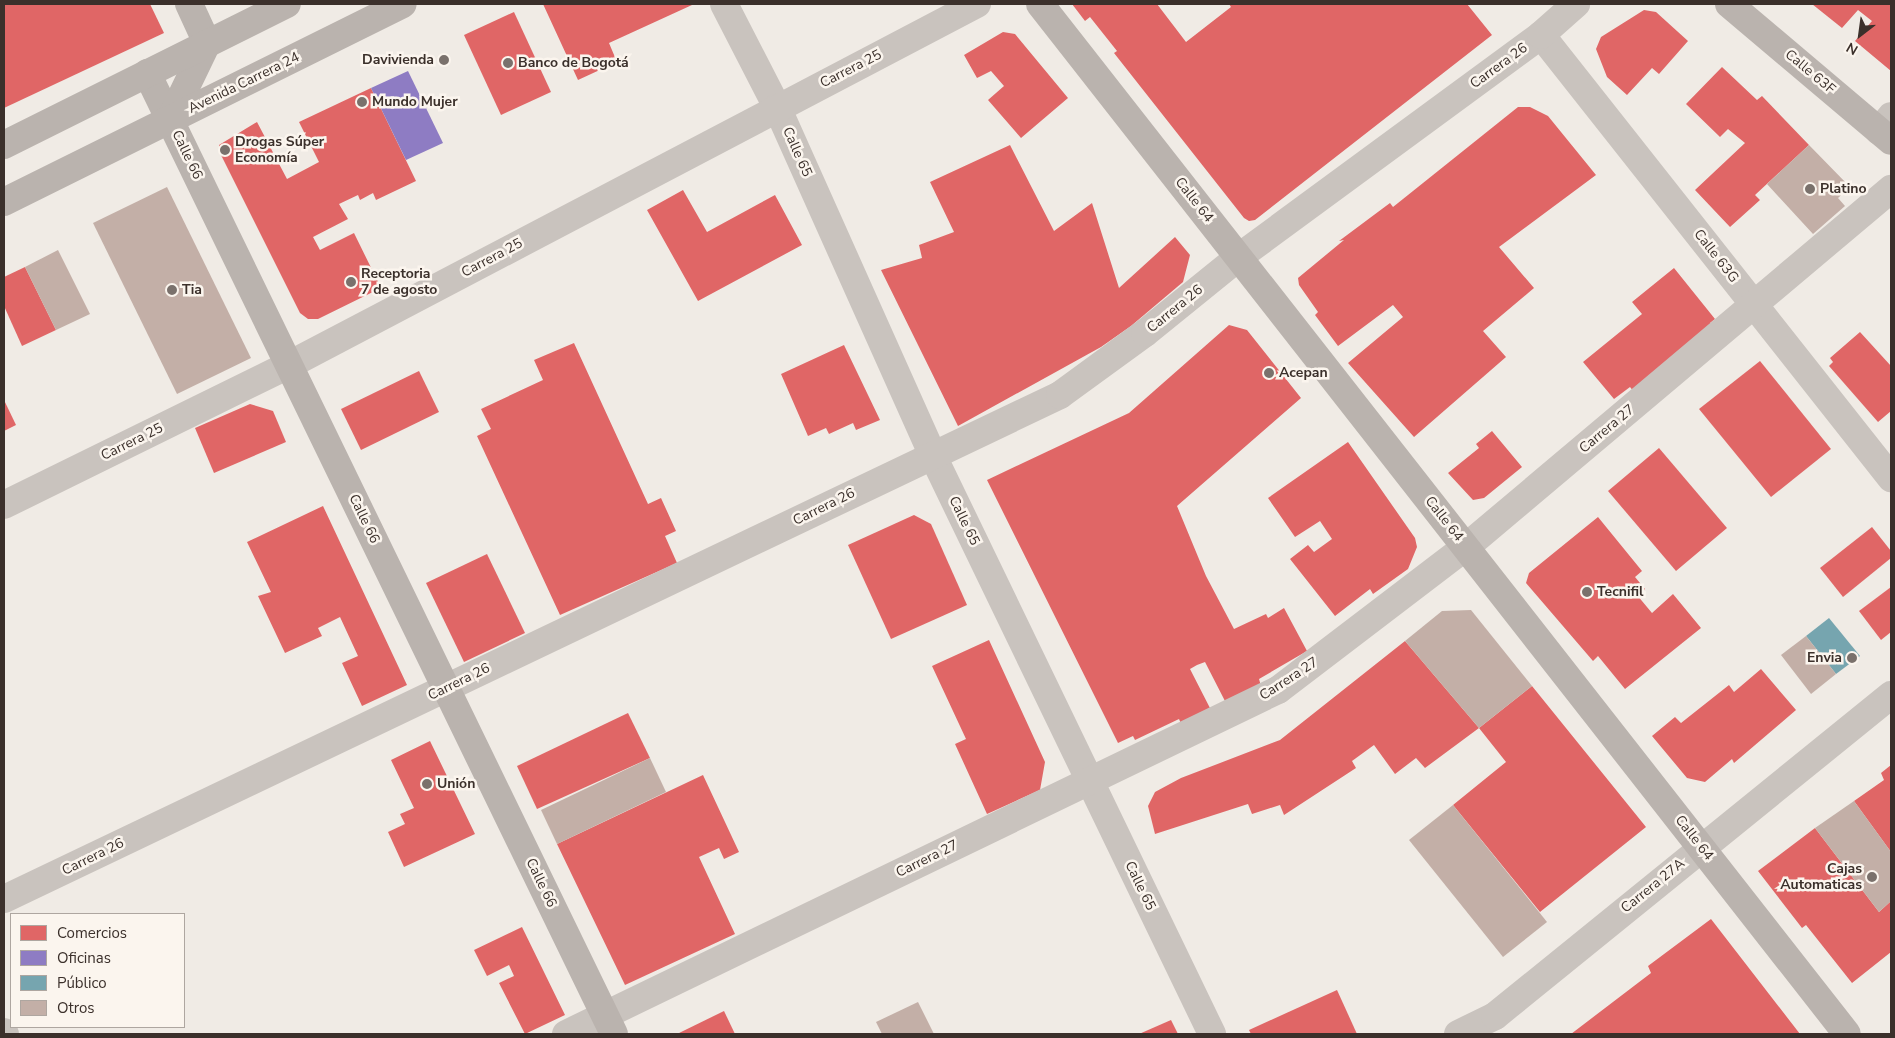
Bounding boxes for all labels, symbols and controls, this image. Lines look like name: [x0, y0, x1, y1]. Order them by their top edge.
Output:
north arrow: [1835, 10, 1885, 60]
text: N: [1843, 38, 1862, 59]
street label: Carrera 26: [1467, 40, 1531, 92]
street label: Carrera 25: [817, 46, 885, 92]
street label: Calle 63F: [1781, 46, 1839, 98]
street label: Avenida Carrera 24: [186, 49, 302, 117]
place label: Davivienda: [362, 52, 434, 68]
marker: Davivienda: [438, 54, 450, 66]
place label: Banco de Bogotá: [518, 55, 629, 71]
marker: Banco de Bogotá: [502, 57, 514, 69]
place label: Mundo Mujer: [372, 94, 458, 110]
marker: Mundo Mujer: [356, 96, 368, 108]
street label: Calle 65: [779, 125, 815, 179]
street label: Calle 66: [168, 128, 206, 182]
place label: Drogas Súper Economía: [235, 134, 324, 166]
marker: Drogas Súper Economía: [219, 144, 231, 156]
street label: Calle 64: [1171, 174, 1217, 226]
place label: Platino: [1820, 181, 1866, 197]
marker: Platino: [1804, 183, 1816, 195]
street label: Calle 63G: [1690, 226, 1742, 286]
street label: Carrera 25: [459, 235, 525, 281]
place label: Receptoria 7 de agosto: [361, 266, 437, 298]
marker: Receptoria 7 de agosto: [345, 276, 357, 288]
street label: Carrera 26: [1144, 281, 1206, 337]
place label: Tia: [182, 282, 202, 298]
marker: Tia: [166, 284, 178, 296]
place label: Acepan: [1279, 365, 1328, 381]
marker: Acepan: [1263, 367, 1275, 379]
street label: Carrera 27: [1576, 401, 1638, 457]
street label: Carrera 25: [98, 420, 166, 464]
street label: Carrera 26: [790, 485, 858, 529]
street label: Calle 66: [345, 492, 383, 546]
street label: Calle 64: [1421, 493, 1467, 545]
street label: Calle 65: [945, 494, 983, 548]
place label: Tecnifil: [1597, 584, 1644, 600]
marker: Tecnifil: [1581, 586, 1593, 598]
place label: Envia: [1807, 650, 1842, 666]
marker: Envia: [1846, 652, 1858, 664]
street label: Carrera 27: [1256, 654, 1322, 704]
street label: Carrera 26: [425, 660, 493, 704]
place label: Unión: [437, 776, 475, 792]
marker: Unión: [421, 778, 433, 790]
street label: Calle 64: [1671, 812, 1717, 864]
street label: Carrera 26: [59, 835, 127, 879]
street label: Carrera 27: [893, 837, 961, 881]
street label: Carrera 27A: [1618, 855, 1688, 917]
street label: Calle 66: [522, 856, 560, 910]
street label: Calle 65: [1121, 859, 1159, 913]
place label: Cajas Automaticas: [1780, 861, 1862, 894]
marker: Cajas Automaticas: [1866, 871, 1878, 883]
legend: [10, 913, 185, 1028]
text: Comercios: [57, 923, 127, 943]
text: Oficinas: [57, 948, 111, 968]
text: Público: [57, 973, 107, 993]
text: Otros: [57, 998, 95, 1018]

